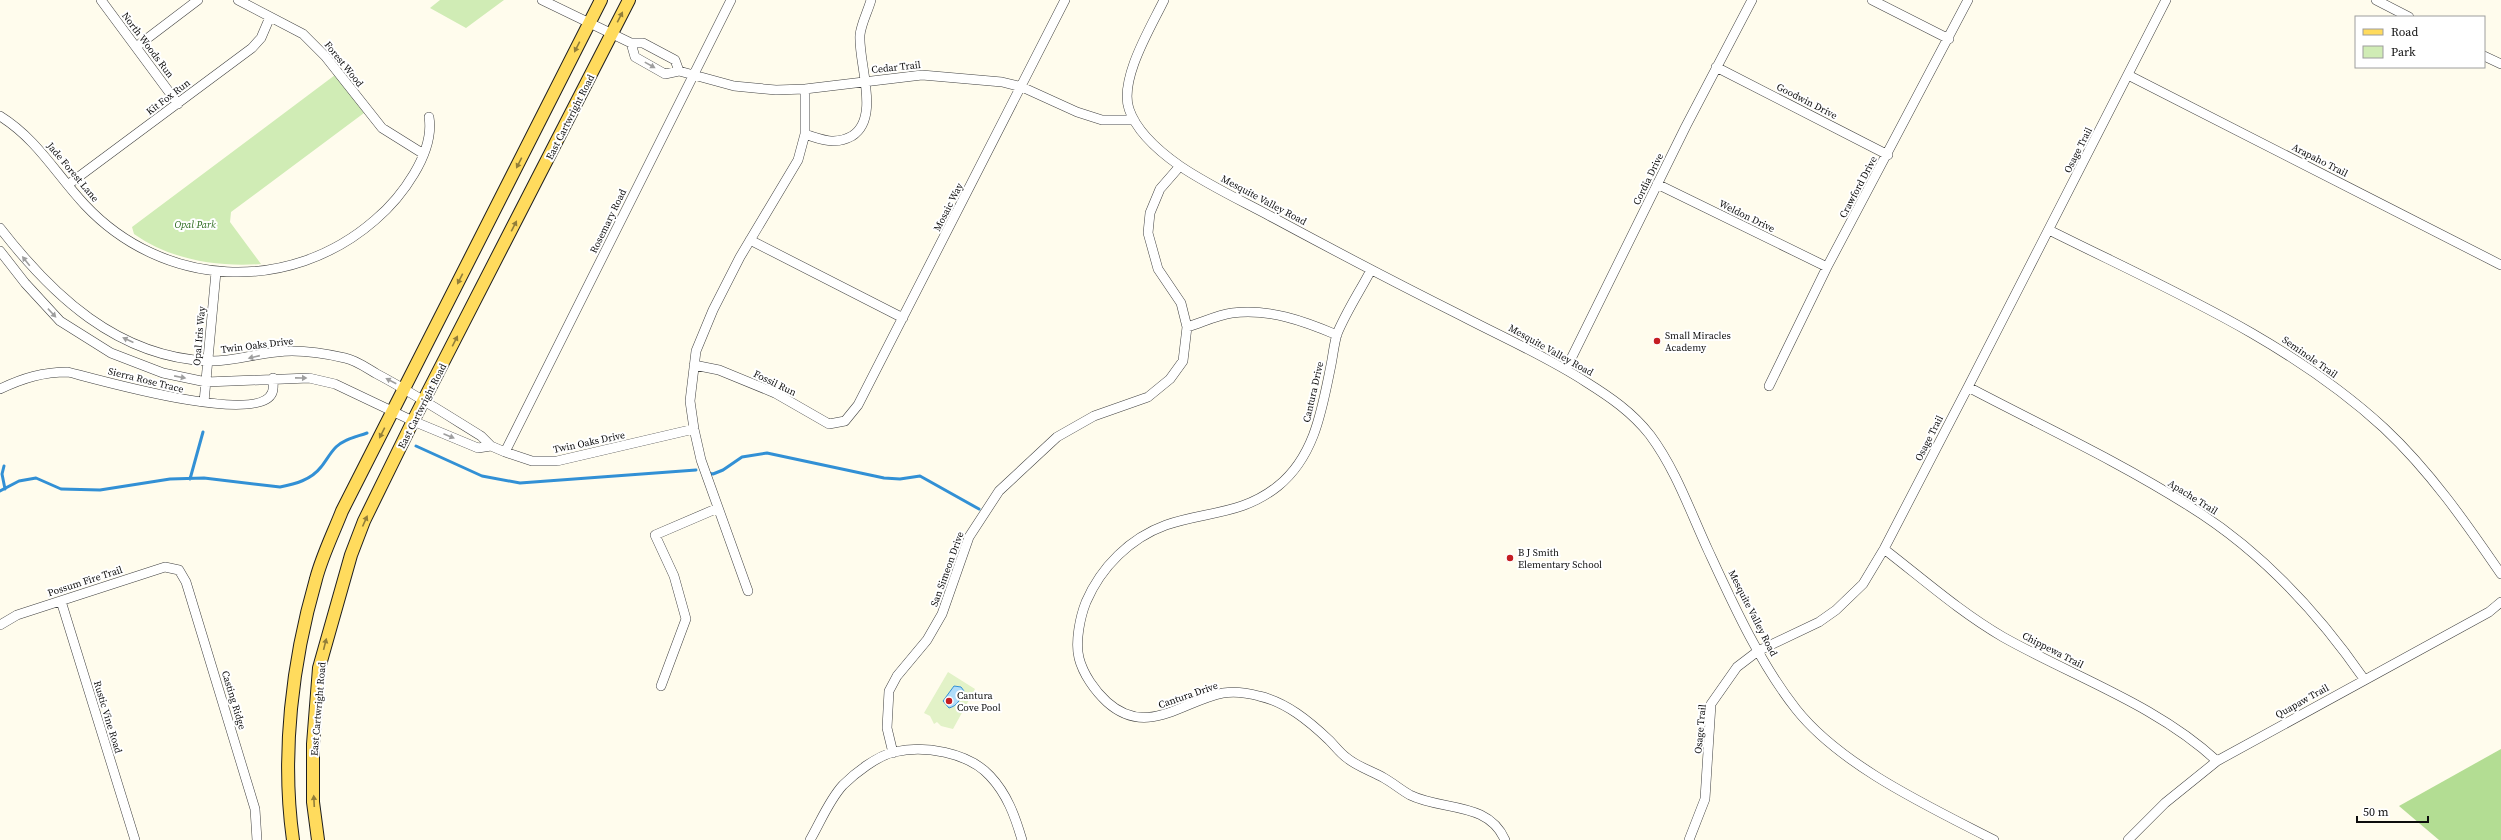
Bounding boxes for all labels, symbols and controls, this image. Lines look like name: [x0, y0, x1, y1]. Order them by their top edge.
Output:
street label: North Woods Run: [119, 10, 177, 80]
one-way arrow: [617, 11, 623, 23]
legend: [2355, 16, 2485, 68]
text: Road: [2391, 24, 2418, 40]
street label: Forest Wood: [322, 38, 367, 90]
one-way arrow: [574, 42, 581, 53]
text: Park: [2391, 44, 2416, 60]
street label: Cedar Trail: [871, 58, 921, 76]
one-way arrow: [644, 62, 656, 69]
street label: East Cartwright Road: [543, 72, 597, 162]
street label: Kit Fox Run: [143, 76, 193, 118]
street label: Goodwin Drive: [1774, 80, 1840, 122]
street label: Osage Trail: [2061, 125, 2095, 175]
street label: Jade Forest Lane: [44, 139, 102, 204]
street label: Arapaho Trail: [2290, 140, 2350, 180]
street label: Cordia Drive: [1630, 151, 1666, 207]
street label: Crawford Drive: [1836, 154, 1880, 220]
one-way arrow: [516, 158, 522, 169]
street label: Mesquite Valley Road: [1219, 172, 1309, 228]
street label: Mosaic Way: [930, 180, 966, 233]
street label: Rosemary Road: [587, 186, 629, 255]
street label: Weldon Drive: [1717, 197, 1777, 235]
park label: Opal Park: [174, 218, 216, 231]
one-way arrow: [511, 220, 518, 231]
one-way arrow: [22, 255, 31, 266]
one-way arrow: [457, 274, 463, 285]
street label: Opal Iris Way: [190, 305, 208, 366]
one-way arrow: [47, 308, 57, 318]
street label: Mesquite Valley Road: [1506, 321, 1596, 379]
place label: Small Miracles Academy: [1665, 329, 1731, 354]
street label: Seminole Trail: [2280, 333, 2340, 381]
street label: Twin Oaks Drive: [220, 334, 294, 356]
one-way arrow: [452, 336, 458, 347]
marker: Small Miracles Academy: [1652, 336, 1662, 346]
one-way arrow: [122, 337, 133, 343]
one-way arrow: [248, 354, 260, 360]
street label: Cantura Drive: [1300, 360, 1326, 424]
street label: East Cartwright Road: [395, 361, 449, 451]
street label: Sierra Rose Trace: [107, 364, 185, 396]
street label: Fossil Run: [751, 367, 799, 399]
one-way arrow: [174, 374, 186, 380]
one-way arrow: [295, 375, 308, 381]
one-way arrow: [385, 378, 397, 385]
street label: Osage Trail: [1912, 413, 1946, 463]
one-way arrow: [379, 427, 385, 438]
street label: Twin Oaks Drive: [552, 428, 626, 456]
one-way arrow: [444, 433, 456, 439]
street label: Apache Trail: [2166, 477, 2220, 517]
one-way arrow: [362, 515, 368, 526]
street label: San Simeon Drive: [927, 530, 967, 608]
place label: B J Smith Elementary School: [1518, 546, 1602, 571]
marker: B J Smith Elementary School: [1505, 553, 1515, 563]
street label: Possum Fire Trail: [46, 563, 124, 599]
street label: Mesquite Valley Road: [1726, 568, 1781, 659]
street label: Chippewa Trail: [2020, 629, 2086, 671]
one-way arrow: [323, 638, 329, 650]
street label: East Cartwright Road: [307, 661, 329, 757]
street label: Casting Ridge: [219, 669, 249, 731]
street label: Rustic Vine Road: [91, 679, 125, 755]
street label: Cantura Drive: [1157, 679, 1219, 711]
street label: Quapaw Trail: [2273, 681, 2331, 721]
place label: Cantura Cove Pool: [957, 689, 1001, 714]
marker: Cantura Cove Pool: [944, 696, 954, 706]
street label: Osage Trail: [1691, 704, 1709, 754]
one-way arrow: [310, 795, 317, 807]
scale bar: [2357, 798, 2428, 824]
text: 50 m: [2363, 804, 2389, 820]

